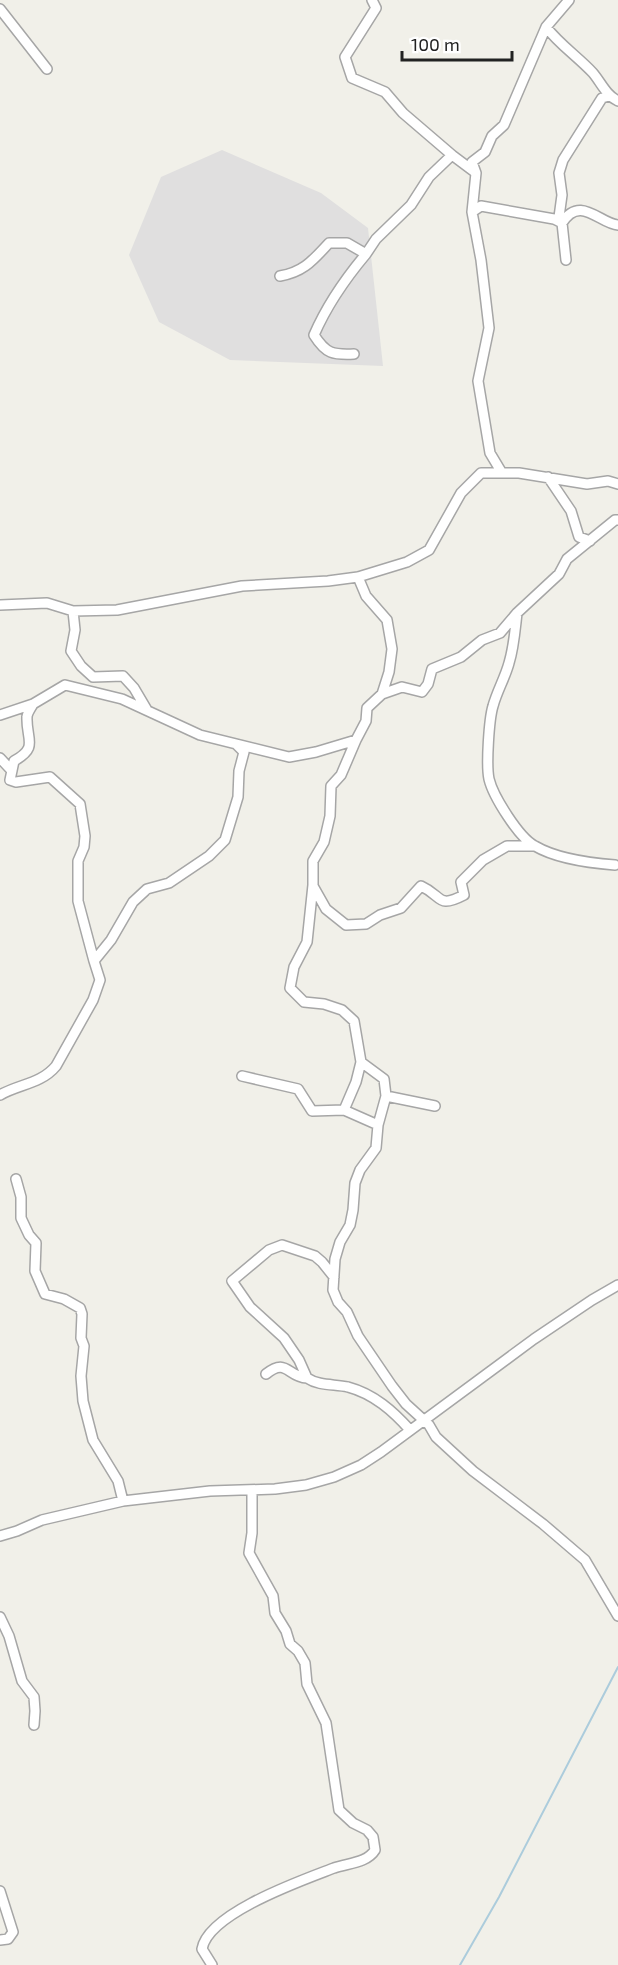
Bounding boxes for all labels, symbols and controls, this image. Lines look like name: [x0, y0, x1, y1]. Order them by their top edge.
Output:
scale bar: [402, 24, 512, 62]
text: 100 m: [411, 33, 460, 55]

